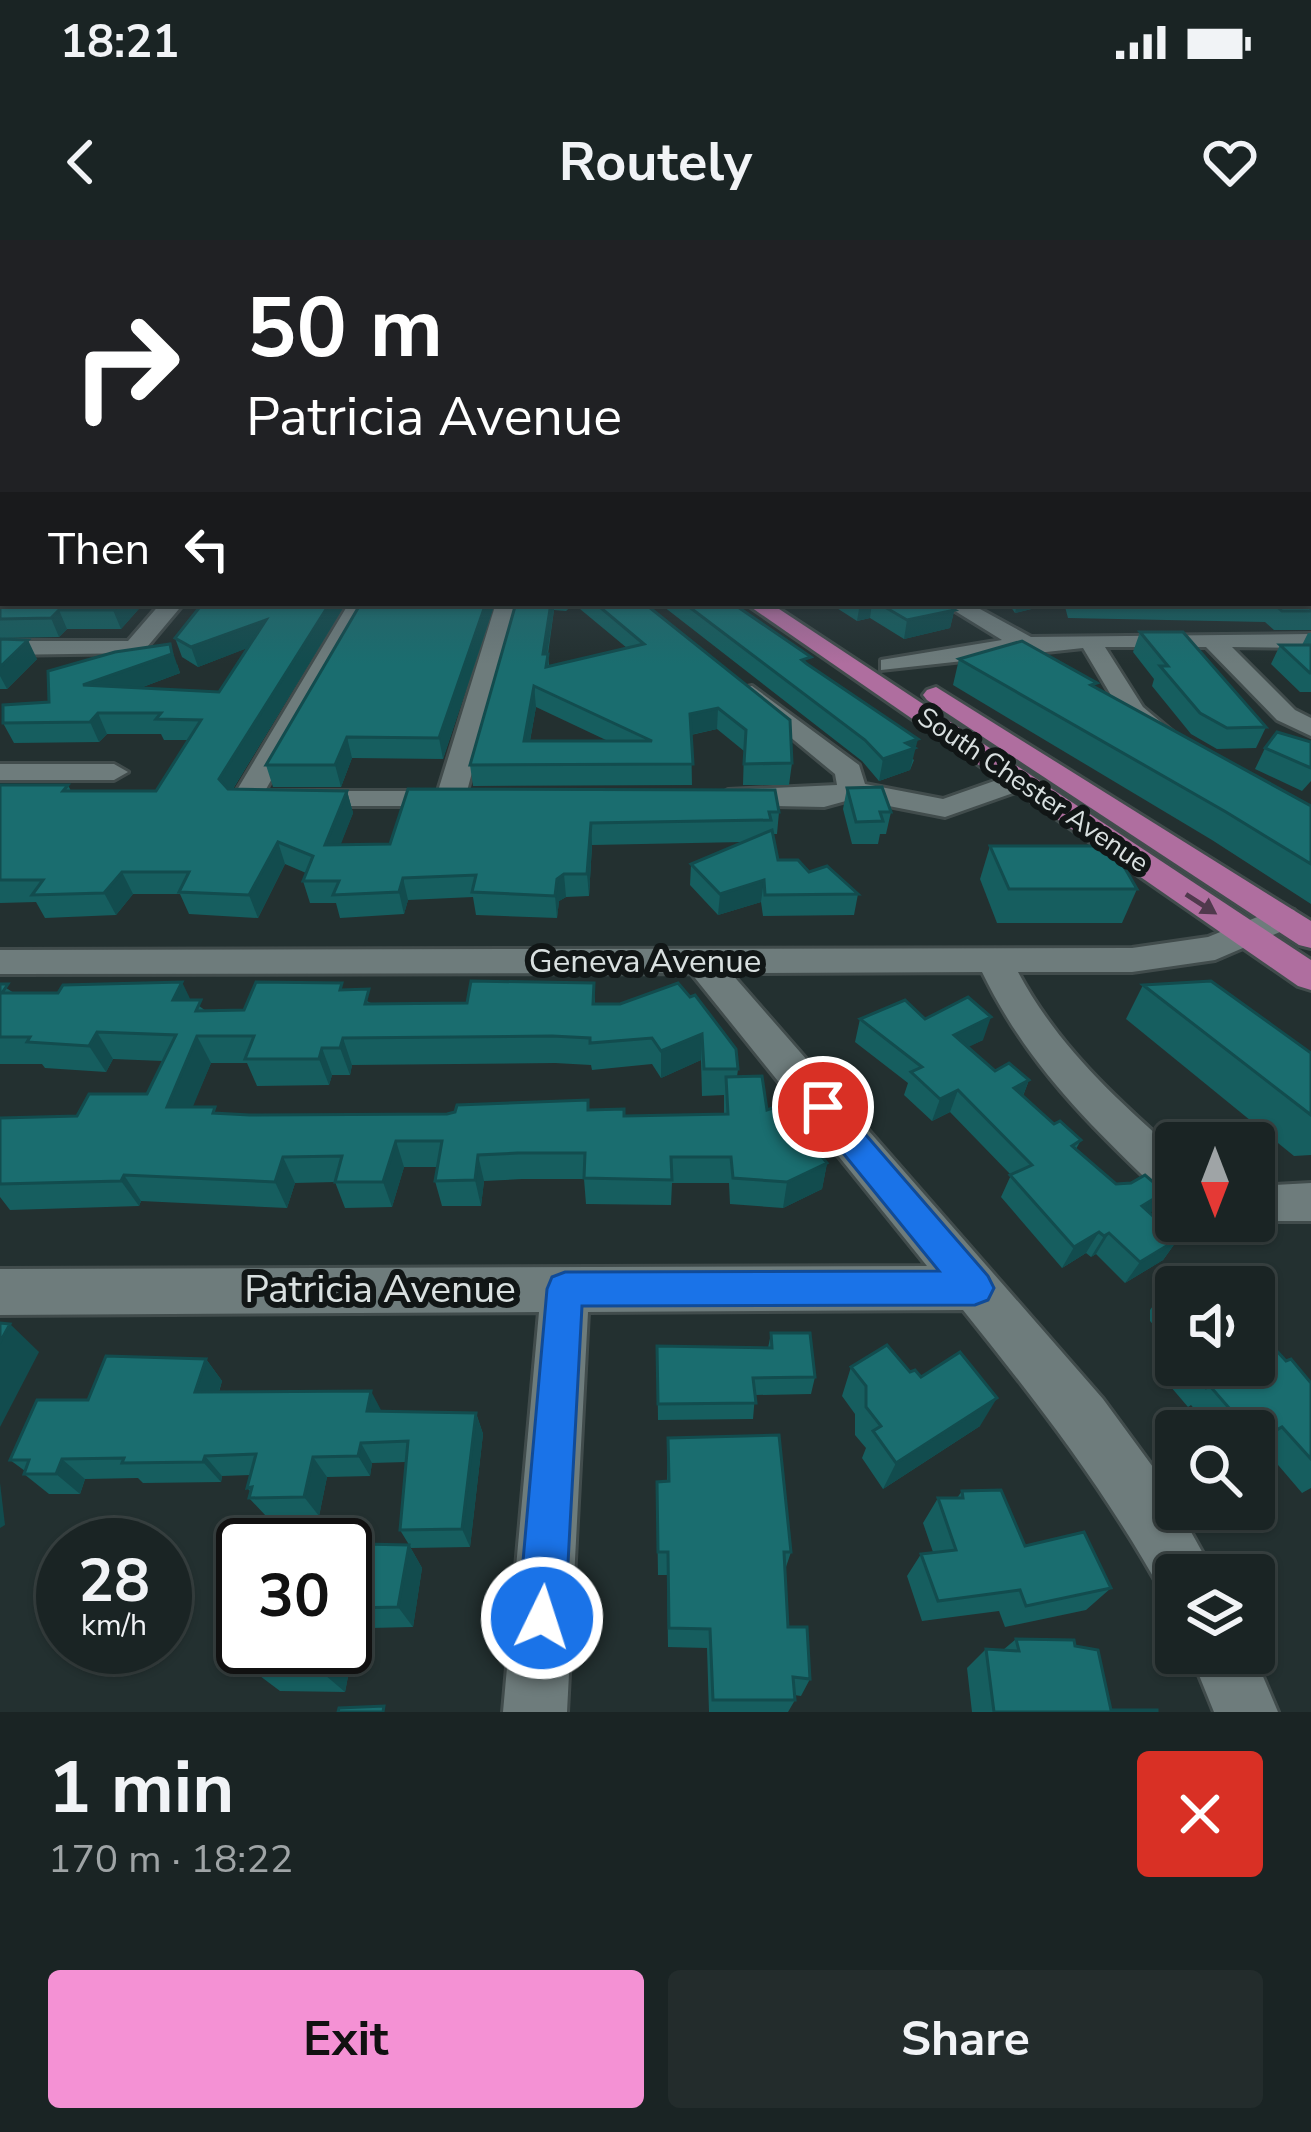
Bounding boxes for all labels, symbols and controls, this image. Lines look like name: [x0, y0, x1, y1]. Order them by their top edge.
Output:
text: 18:21: [60, 12, 179, 73]
text: Routely: [559, 125, 752, 199]
icon: back: [48, 129, 114, 195]
icon: heart: [1197, 129, 1263, 195]
text: 50 m: [246, 271, 443, 386]
icon: right: [48, 288, 204, 444]
text: Patricia Avenue: [246, 380, 622, 454]
icon: left: [174, 516, 240, 582]
text: Then: [48, 519, 150, 580]
street label: South Chester Avenue: [910, 699, 1156, 881]
one-way arrow: [1185, 892, 1218, 914]
street label: Geneva Avenue: [529, 939, 761, 984]
pin: [772, 1056, 874, 1158]
icon: arrive: [790, 1074, 856, 1140]
north arrow: [1155, 1122, 1275, 1242]
map controls: [1155, 1122, 1275, 1674]
street label: Patricia Avenue: [244, 1263, 516, 1316]
button: sound: [1155, 1266, 1275, 1386]
button: search: [1155, 1410, 1275, 1530]
speed limit sign: 30: [216, 1518, 372, 1674]
text: 28: [78, 1540, 150, 1622]
button: layers: [1155, 1554, 1275, 1674]
position arrow: [479, 1555, 605, 1681]
text: km/h: [81, 1605, 147, 1646]
text: 1 min: [48, 1739, 234, 1837]
button: close: [1137, 1751, 1263, 1877]
text: 170 m · 18:22: [48, 1833, 293, 1886]
button: Exit: [48, 1970, 644, 2108]
button: Share: [668, 1970, 1263, 2108]

